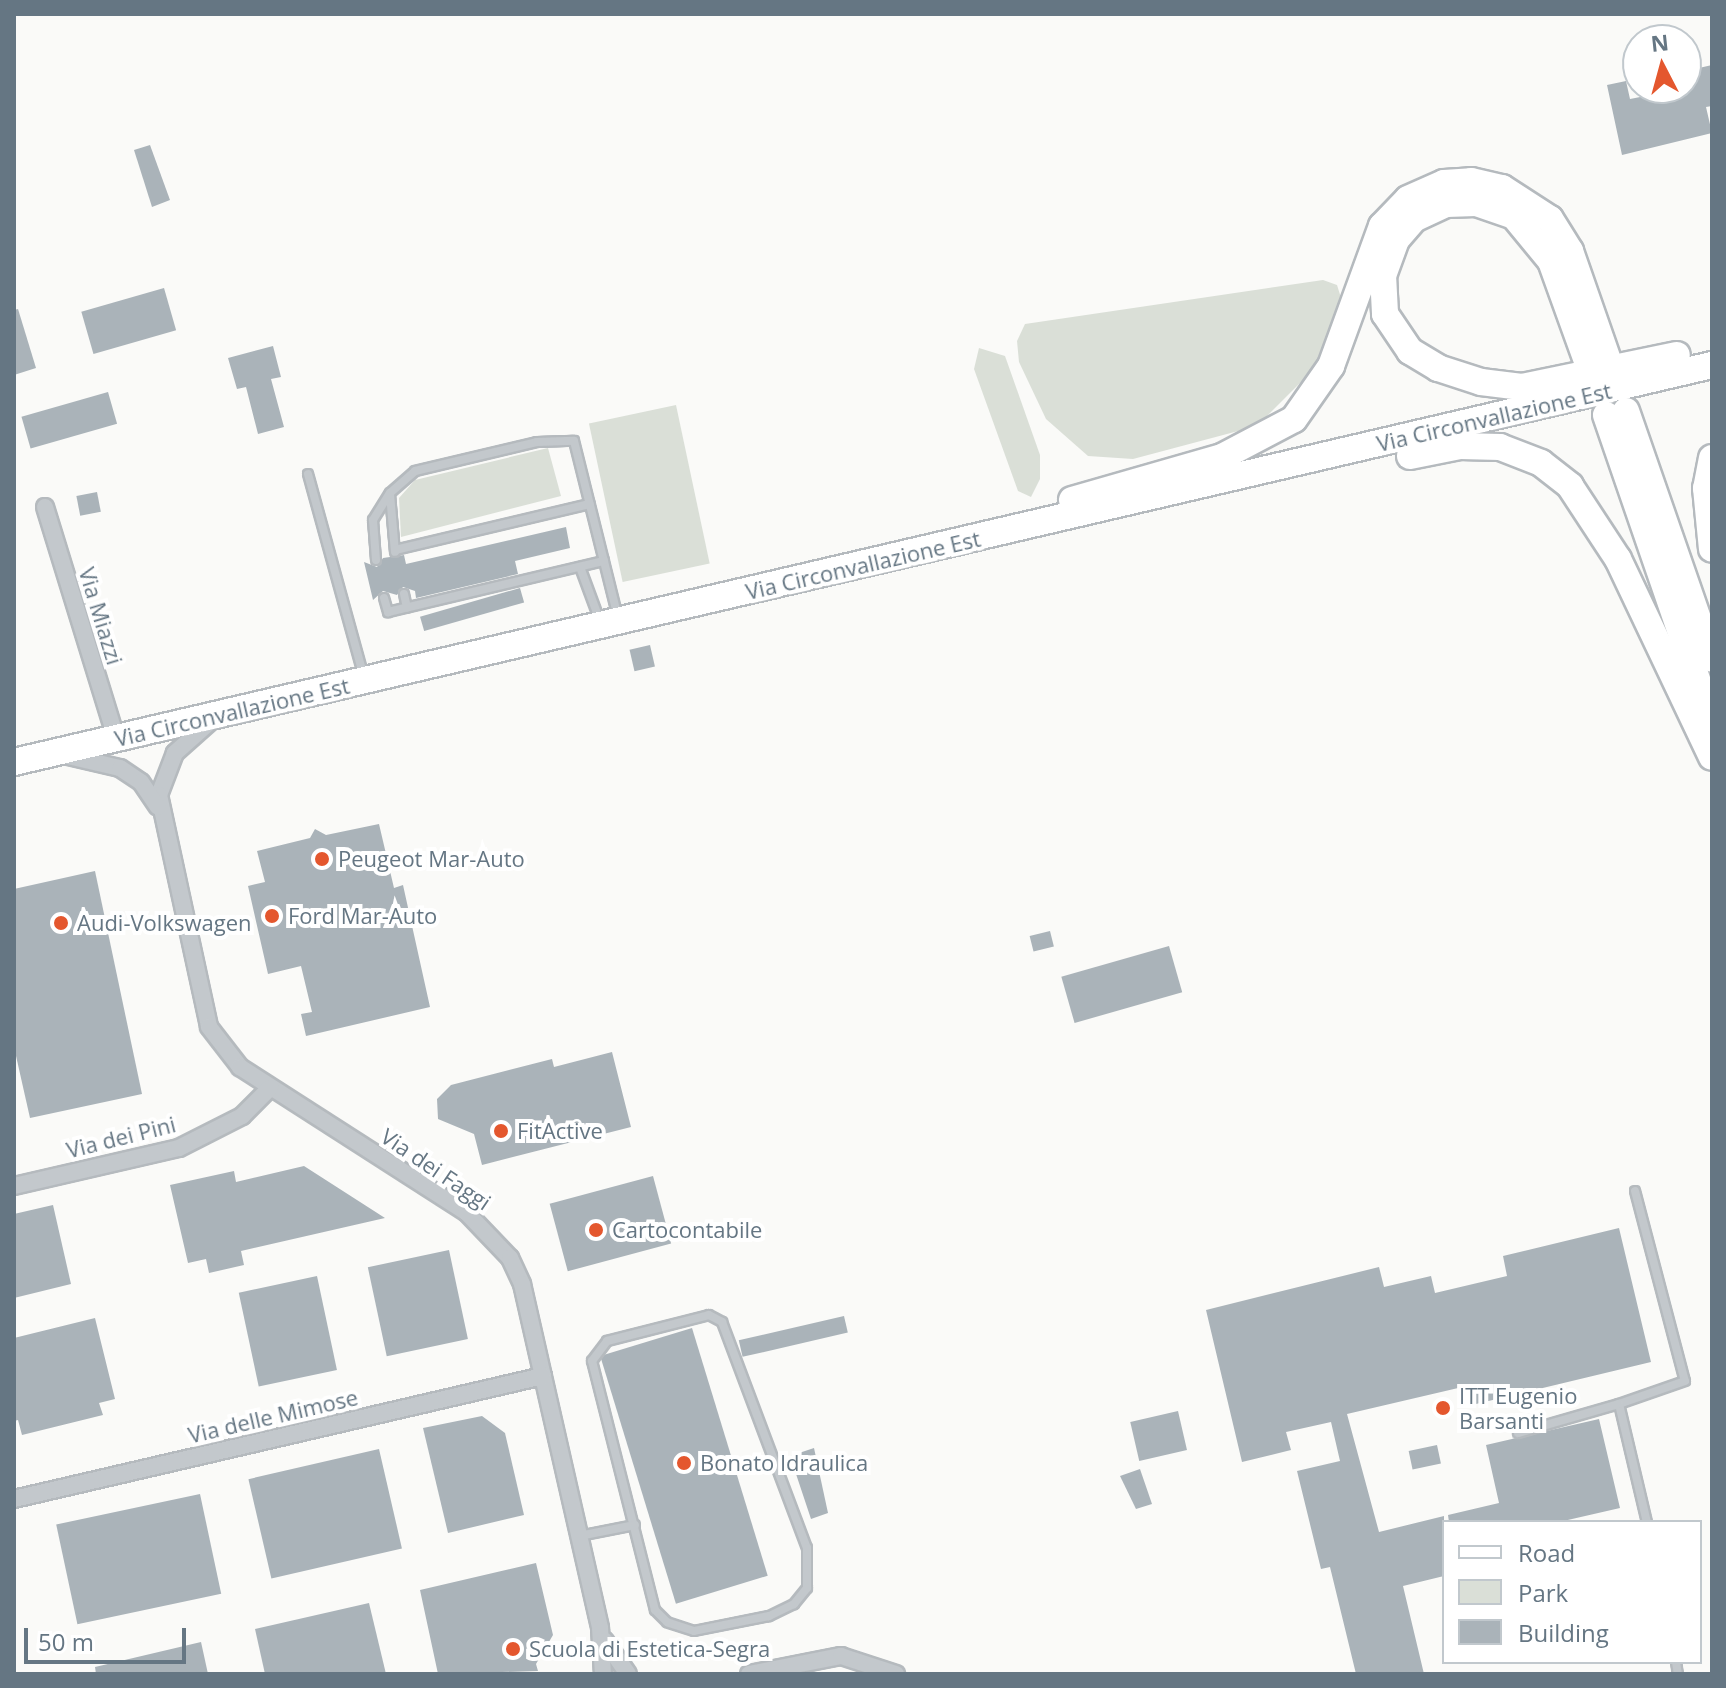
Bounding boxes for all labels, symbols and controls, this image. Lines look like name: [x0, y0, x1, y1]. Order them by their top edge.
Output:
north arrow: [1622, 24, 1702, 104]
text: N: [1649, 26, 1670, 58]
street label: Via Circonvallazione Est: [1374, 377, 1614, 457]
street label: Via Circonvallazione Est: [743, 525, 983, 605]
street label: Via Miazzi: [74, 564, 128, 668]
street label: Via Circonvallazione Est: [112, 672, 352, 752]
place label: Peugeot Mar-Auto: [338, 846, 525, 872]
marker: Peugeot Mar-Auto: [313, 850, 331, 868]
place label: Ford Mar-Auto: [288, 903, 437, 929]
marker: Ford Mar-Auto: [263, 907, 281, 925]
place label: Audi-Volkswagen: [77, 910, 252, 936]
marker: Audi-Volkswagen: [52, 914, 70, 932]
street label: Via dei Pini: [64, 1111, 178, 1163]
place label: FitActive: [517, 1118, 603, 1144]
marker: FitActive: [492, 1122, 510, 1140]
street label: Via dei Faggi: [376, 1123, 496, 1215]
place label: Cartocontabile: [612, 1217, 762, 1243]
marker: Cartocontabile: [587, 1221, 605, 1239]
place label: ITT Eugenio Barsanti: [1459, 1382, 1577, 1434]
street label: Via delle Mimose: [186, 1384, 360, 1448]
marker: ITT Eugenio Barsanti: [1434, 1399, 1452, 1417]
place label: Bonato Idraulica: [700, 1450, 868, 1476]
marker: Bonato Idraulica: [675, 1454, 693, 1472]
legend: [1442, 1520, 1702, 1664]
text: Road: [1518, 1536, 1575, 1569]
text: Park: [1518, 1576, 1568, 1609]
scale bar: [28, 1612, 190, 1662]
text: Building: [1518, 1616, 1609, 1649]
text: 50 m: [38, 1625, 94, 1658]
place label: Scuola di Estetica-Segra: [529, 1636, 770, 1662]
marker: Scuola di Estetica-Segra: [504, 1640, 522, 1658]

